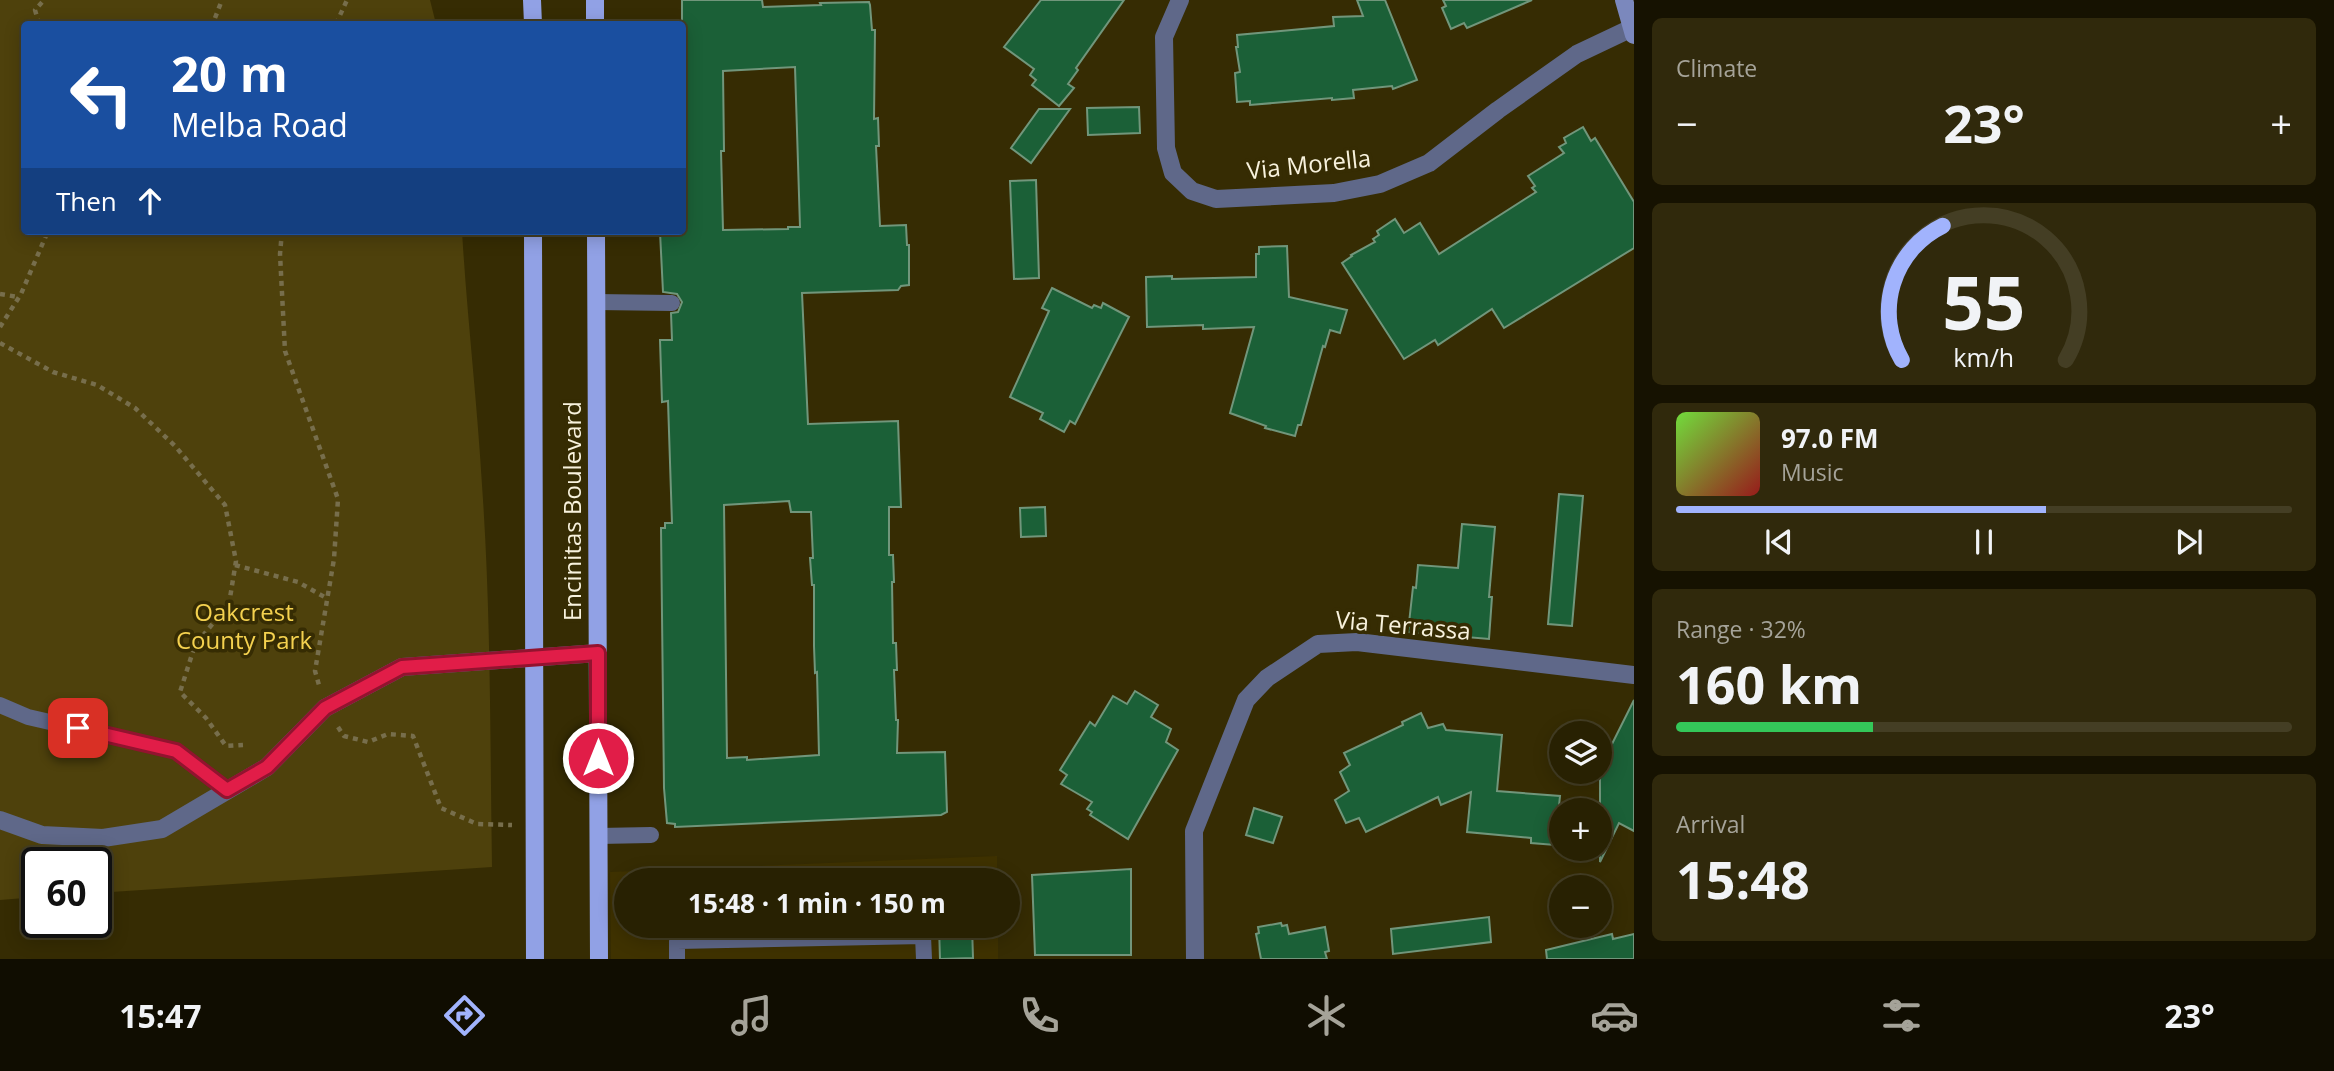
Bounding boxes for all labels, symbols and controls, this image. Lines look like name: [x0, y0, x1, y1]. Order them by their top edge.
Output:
text: 20 m: [171, 40, 288, 106]
icon: left: [56, 49, 147, 140]
text: Climate: [1676, 52, 1757, 84]
text: 23°: [1943, 87, 2025, 158]
text: −: [1676, 97, 1698, 149]
text: +: [2270, 97, 2292, 149]
text: Melba Road: [171, 103, 348, 146]
street label: Via Morella: [1245, 141, 1373, 186]
icon: ahead: [131, 182, 169, 220]
text: Then: [56, 183, 117, 219]
text: 55: [1942, 253, 2026, 352]
text: km/h: [1954, 340, 2014, 374]
street label: Encinitas Boulevard: [555, 401, 588, 621]
text: 97.0 FM: [1781, 420, 1879, 456]
text: Music: [1781, 456, 1844, 488]
icon: previous: [1760, 523, 1798, 561]
icon: pause: [1965, 523, 2003, 561]
icon: next: [2170, 523, 2208, 561]
park label: Oakcrest County Park: [176, 595, 312, 656]
street label: Via Terrassa: [1334, 602, 1472, 647]
text: Range · 32%: [1676, 613, 1806, 645]
text: 160 km: [1676, 648, 1862, 719]
pin: [48, 698, 108, 758]
icon: arrive: [59, 709, 97, 747]
position arrow: [561, 721, 635, 795]
map controls: [1549, 721, 1612, 938]
button: layers: [1549, 721, 1612, 784]
button: +: [1549, 798, 1612, 861]
text: Arrival: [1676, 808, 1745, 840]
text: 15:48: [1676, 843, 1810, 914]
speed limit sign: 60: [21, 847, 112, 938]
button: −: [1549, 875, 1612, 938]
text: 15:48 · 1 min · 150 m: [688, 885, 946, 921]
icon: directions: [440, 991, 489, 1040]
icon: music: [727, 991, 776, 1040]
icon: phone: [1015, 991, 1064, 1040]
icon: climate: [1302, 991, 1351, 1040]
icon: car: [1590, 991, 1639, 1040]
icon: filters: [1877, 991, 1926, 1040]
text: 15:47: [119, 994, 202, 1037]
text: 23°: [2164, 994, 2215, 1037]

